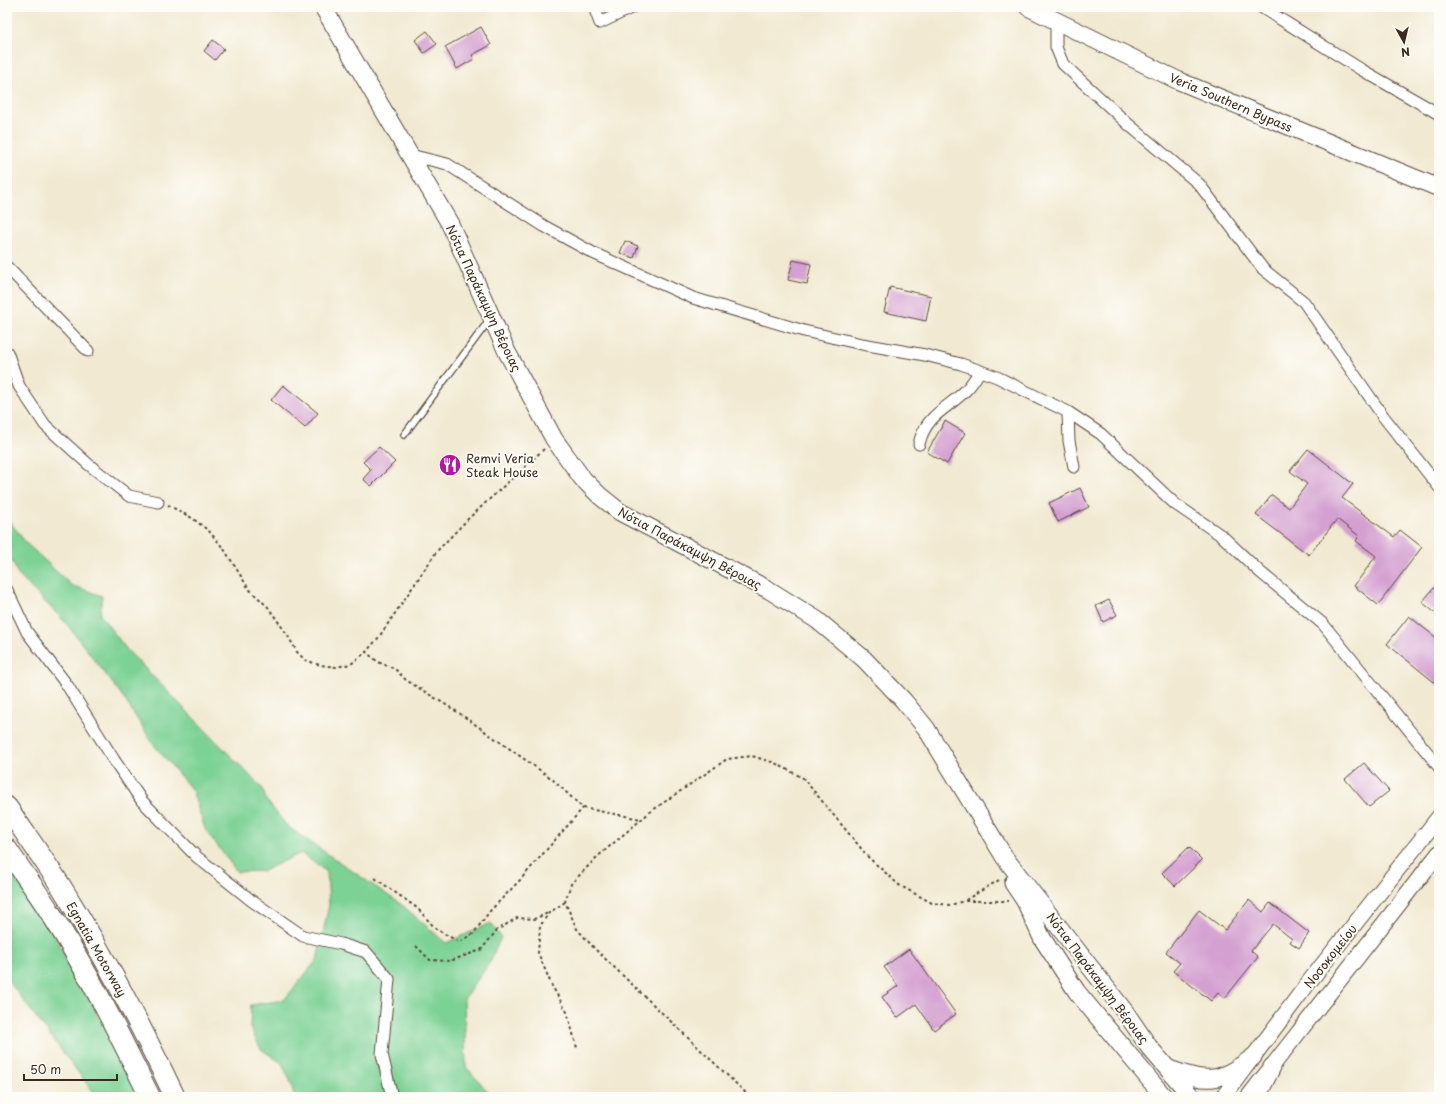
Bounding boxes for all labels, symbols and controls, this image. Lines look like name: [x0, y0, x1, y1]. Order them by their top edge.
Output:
north arrow: [1384, 22, 1424, 62]
text: N: [1400, 43, 1411, 61]
street label: Veria Southern Bypass: [1167, 68, 1295, 136]
street label: Νότια Παράκαμψη Βέροιας: [442, 222, 526, 374]
place label: Remvi Veria Steak House: [466, 449, 539, 481]
restaurant icon: Remvi Veria Steak House: [437, 452, 463, 478]
street label: Νότια Παράκαμψη Βέροιας: [615, 502, 765, 594]
street label: Egnatia Motorway: [62, 898, 132, 1000]
street label: Νότια Παράκαμψη Βέροιας: [1043, 909, 1153, 1047]
street label: Νοσοκομείου: [1299, 920, 1361, 992]
scale bar: [24, 1056, 117, 1082]
text: 50 m: [30, 1060, 61, 1078]

